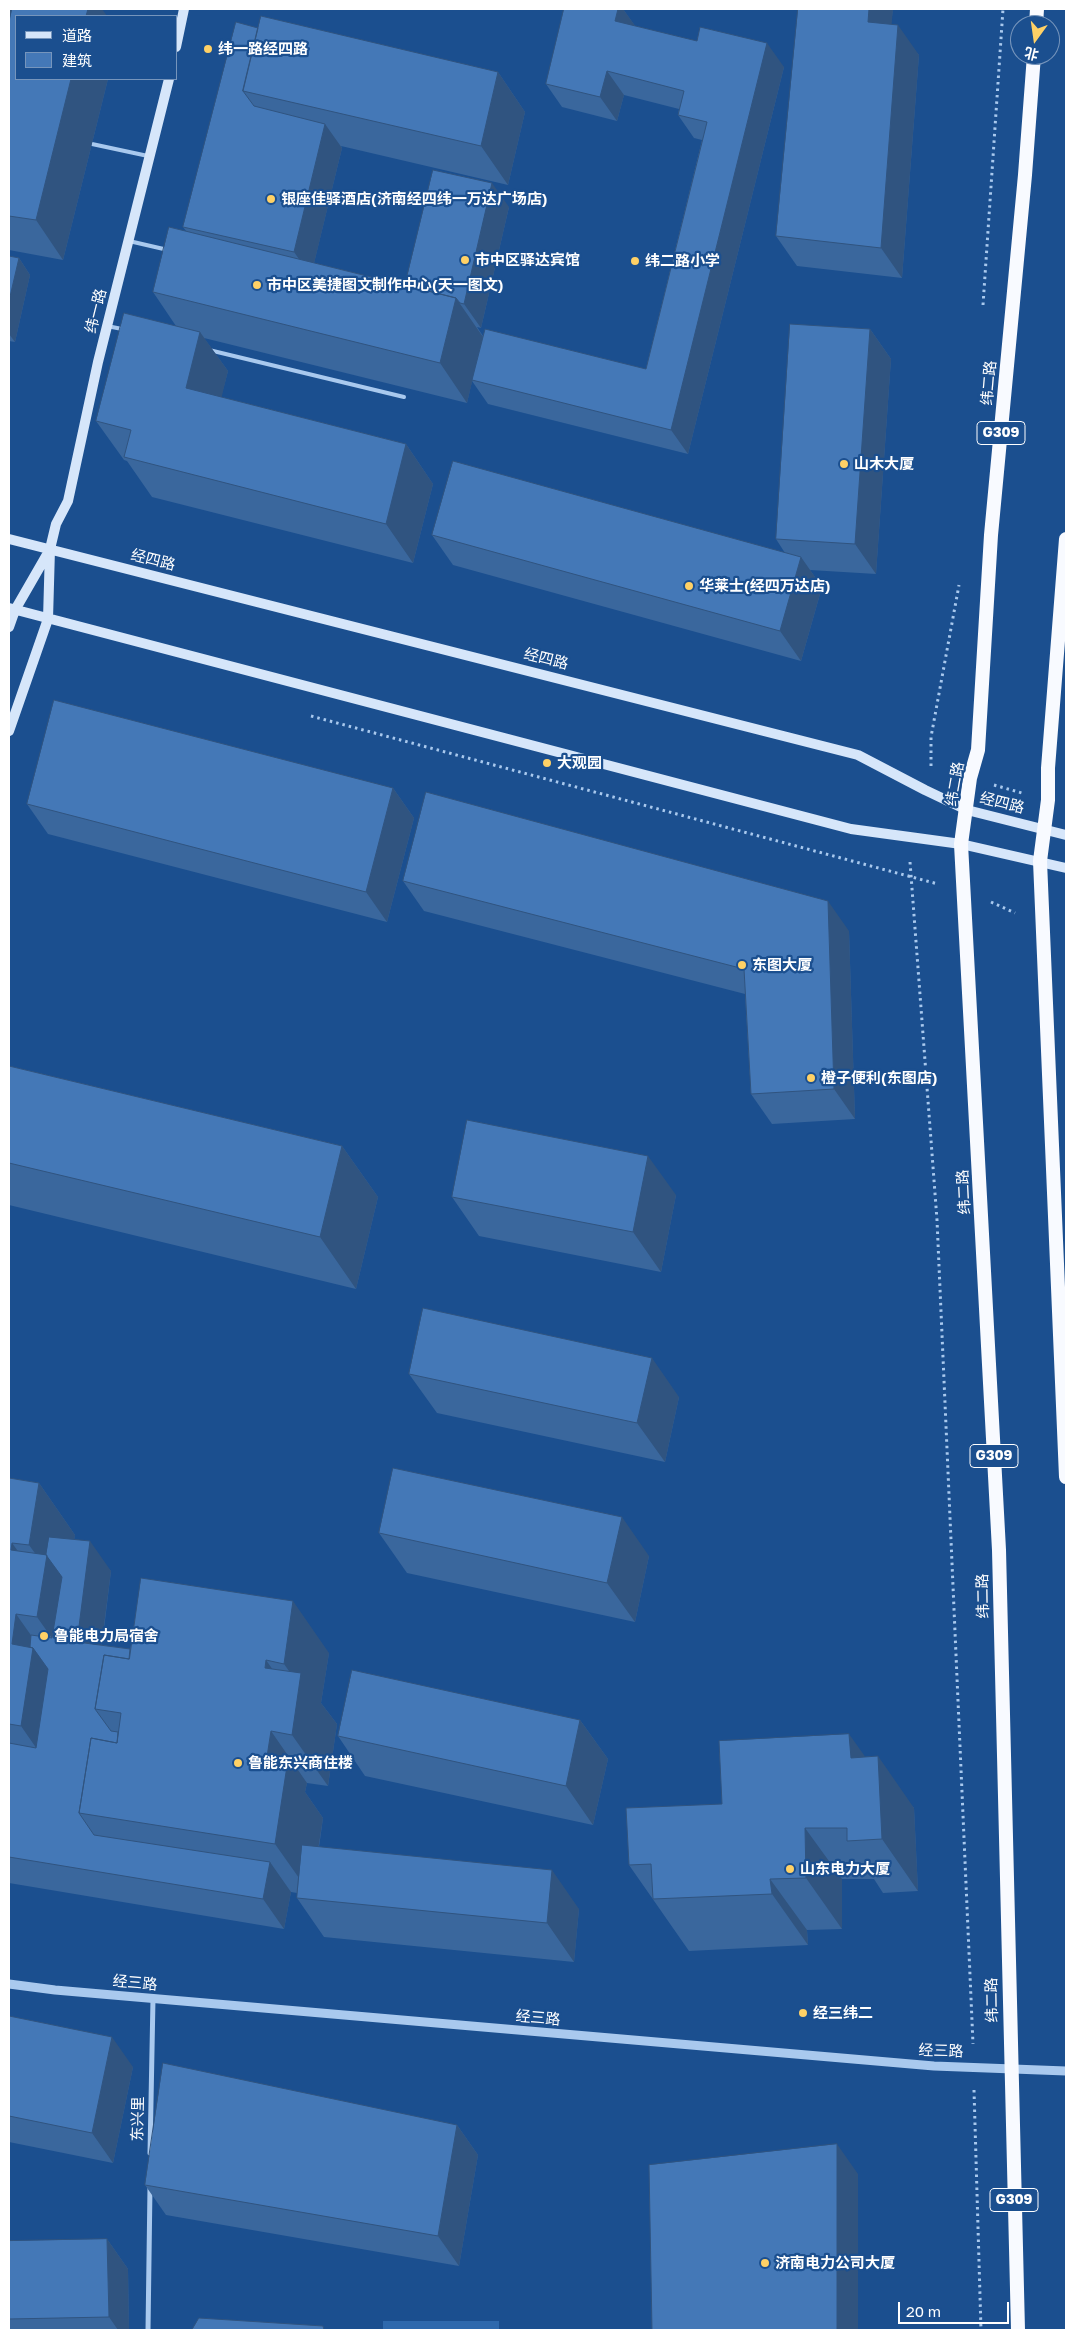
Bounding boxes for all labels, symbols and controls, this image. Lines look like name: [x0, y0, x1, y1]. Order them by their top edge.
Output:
legend: [15, 15, 178, 80]
north arrow: [1010, 15, 1060, 65]
text: 道路: [62, 26, 92, 44]
place label: 纬一路经四路: [218, 40, 308, 58]
marker: 纬一路经四路: [202, 43, 214, 55]
text: 北: [1023, 44, 1040, 64]
text: 建筑: [62, 51, 92, 69]
place label: 银座佳驿酒店(济南经四纬一万达广场店): [281, 190, 547, 208]
marker: 银座佳驿酒店(济南经四纬一万达广场店): [265, 193, 277, 205]
place label: 市中区驿达宾馆: [475, 251, 580, 269]
place label: 纬二路小学: [645, 252, 720, 270]
marker: 市中区驿达宾馆: [459, 254, 471, 266]
marker: 纬二路小学: [629, 255, 641, 267]
place label: 市中区美捷图文制作中心(天一图文): [267, 276, 503, 294]
marker: 市中区美捷图文制作中心(天一图文): [251, 279, 263, 291]
street label: 纬一路: [82, 287, 110, 335]
street label: 纬二路: [978, 360, 1000, 406]
road number: G309: [977, 422, 1025, 444]
place label: 山木大厦: [854, 455, 914, 473]
marker: 山木大厦: [838, 458, 850, 470]
street label: 经四路: [129, 546, 177, 574]
place label: 华莱士(经四万达店): [699, 577, 830, 595]
marker: 华莱士(经四万达店): [683, 580, 695, 592]
street label: 经四路: [522, 645, 570, 673]
place label: 大观园: [557, 754, 602, 772]
marker: 大观园: [541, 757, 553, 769]
street label: 纬二路: [942, 760, 968, 808]
street label: 经四路: [978, 789, 1026, 817]
place label: 东图大厦: [752, 956, 812, 974]
marker: 东图大厦: [736, 959, 748, 971]
place label: 橙子便利(东图店): [821, 1069, 937, 1087]
marker: 橙子便利(东图店): [805, 1072, 817, 1084]
street label: 纬二路: [954, 1169, 974, 1215]
road number: G309: [970, 1444, 1018, 1468]
street label: 纬二路: [974, 1573, 992, 1619]
place label: 鲁能电力局宿舍: [54, 1627, 159, 1645]
marker: 鲁能电力局宿舍: [38, 1630, 50, 1642]
place label: 鲁能东兴商住楼: [248, 1754, 353, 1772]
marker: 鲁能东兴商住楼: [232, 1757, 244, 1769]
place label: 山东电力大厦: [800, 1860, 890, 1878]
marker: 山东电力大厦: [784, 1863, 796, 1875]
street label: 经三路: [112, 1972, 158, 1994]
street label: 纬二路: [983, 1977, 1001, 2023]
place label: 经三纬二: [813, 2004, 873, 2022]
street label: 经三路: [515, 2007, 561, 2029]
marker: 经三纬二: [797, 2007, 809, 2019]
street label: 经三路: [918, 2041, 964, 2061]
street label: 东兴里: [129, 2096, 147, 2142]
road number: G309: [990, 2188, 1038, 2212]
place label: 济南电力公司大厦: [775, 2254, 895, 2272]
marker: 济南电力公司大厦: [759, 2257, 771, 2269]
scale bar: [900, 2292, 1011, 2324]
text: 20 m: [906, 2302, 941, 2320]

